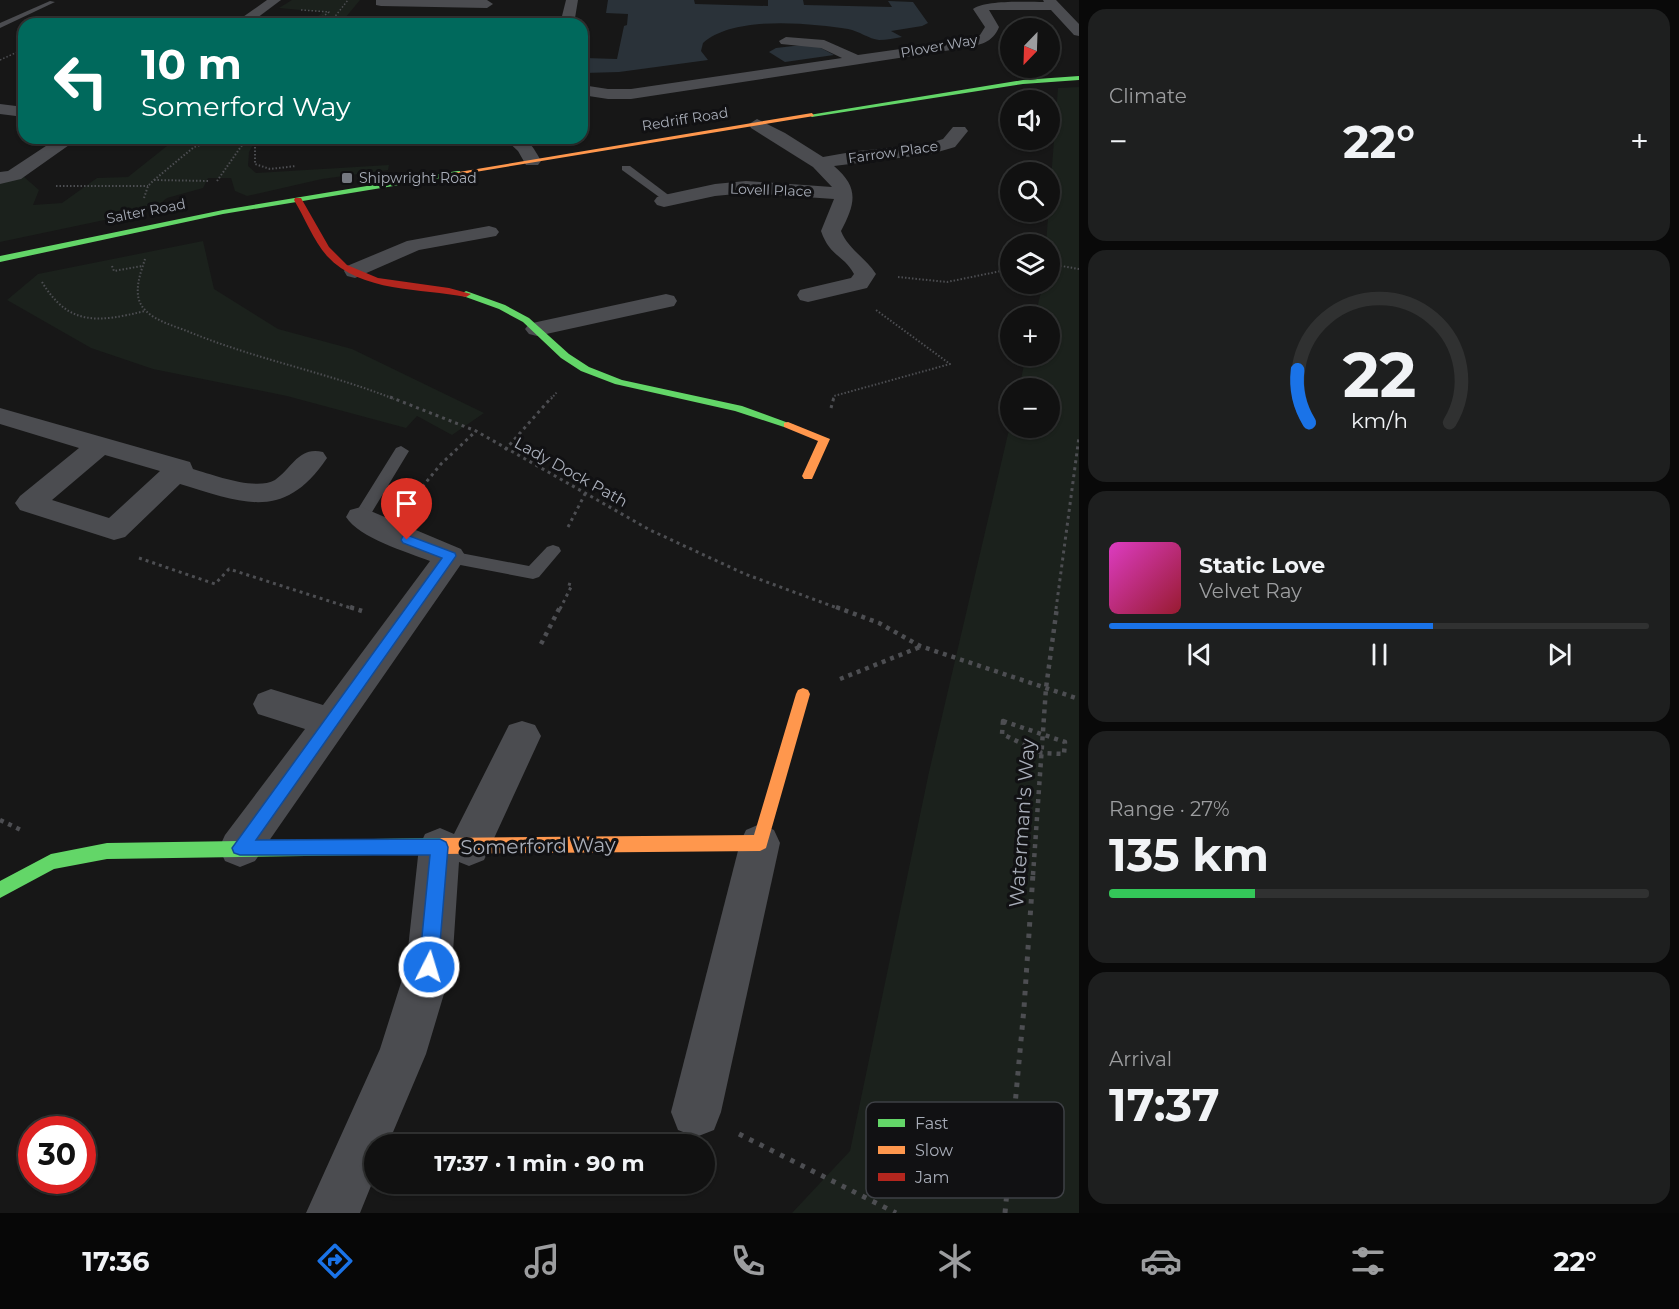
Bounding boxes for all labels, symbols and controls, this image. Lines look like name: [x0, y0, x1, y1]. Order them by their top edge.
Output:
north arrow: [1000, 18, 1060, 78]
map controls: [1000, 18, 1060, 438]
street label: Plover Way: [899, 30, 979, 62]
text: 10 m: [141, 38, 242, 90]
icon: left: [42, 42, 120, 120]
text: Climate: [1109, 84, 1187, 108]
text: Somerford Way: [141, 90, 351, 123]
button: sound: [1000, 90, 1060, 150]
street label: Redriff Road: [641, 103, 729, 135]
text: 22°: [1343, 114, 1415, 169]
text: −: [1109, 121, 1128, 161]
text: +: [1630, 121, 1649, 161]
street label: Farrow Place: [847, 137, 939, 167]
button: search: [1000, 162, 1060, 222]
place label: Shipwright Road: [359, 169, 477, 187]
marker: Shipwright Road: [340, 171, 354, 185]
street label: Lovell Place: [730, 180, 812, 200]
street label: Salter Road: [105, 195, 187, 227]
button: layers: [1000, 234, 1060, 294]
button: +: [1000, 306, 1060, 366]
text: 22: [1342, 337, 1416, 413]
button: −: [1000, 378, 1060, 438]
text: km/h: [1350, 407, 1408, 433]
street label: Lady Dock Path: [511, 433, 631, 511]
pin: [381, 478, 432, 540]
icon: arrive: [390, 487, 423, 520]
text: Static Love: [1199, 552, 1325, 579]
text: Velvet Ray: [1199, 579, 1302, 603]
icon: previous: [1183, 638, 1216, 671]
icon: pause: [1363, 638, 1396, 671]
icon: next: [1543, 638, 1576, 671]
street label: Waterman's Way: [1004, 737, 1040, 908]
text: Range · 27%: [1109, 797, 1230, 821]
text: 135 km: [1109, 827, 1269, 882]
street label: Somerford Way: [460, 833, 616, 859]
position arrow: [397, 935, 461, 999]
text: Arrival: [1109, 1047, 1172, 1071]
text: 17:37: [1109, 1077, 1220, 1132]
legend: [866, 1102, 1064, 1198]
text: Fast: [915, 1114, 949, 1133]
speed limit sign: 30: [18, 1116, 96, 1194]
text: Slow: [915, 1141, 953, 1160]
text: 17:37 · 1 min · 90 m: [434, 1150, 645, 1177]
text: Jam: [914, 1168, 949, 1187]
icon: directions: [314, 1240, 356, 1282]
icon: music: [521, 1240, 563, 1282]
icon: phone: [727, 1240, 769, 1282]
icon: climate: [934, 1240, 976, 1282]
icon: car: [1140, 1240, 1182, 1282]
icon: filters: [1347, 1240, 1389, 1282]
text: 17:36: [82, 1245, 149, 1278]
text: 22°: [1554, 1245, 1597, 1278]

